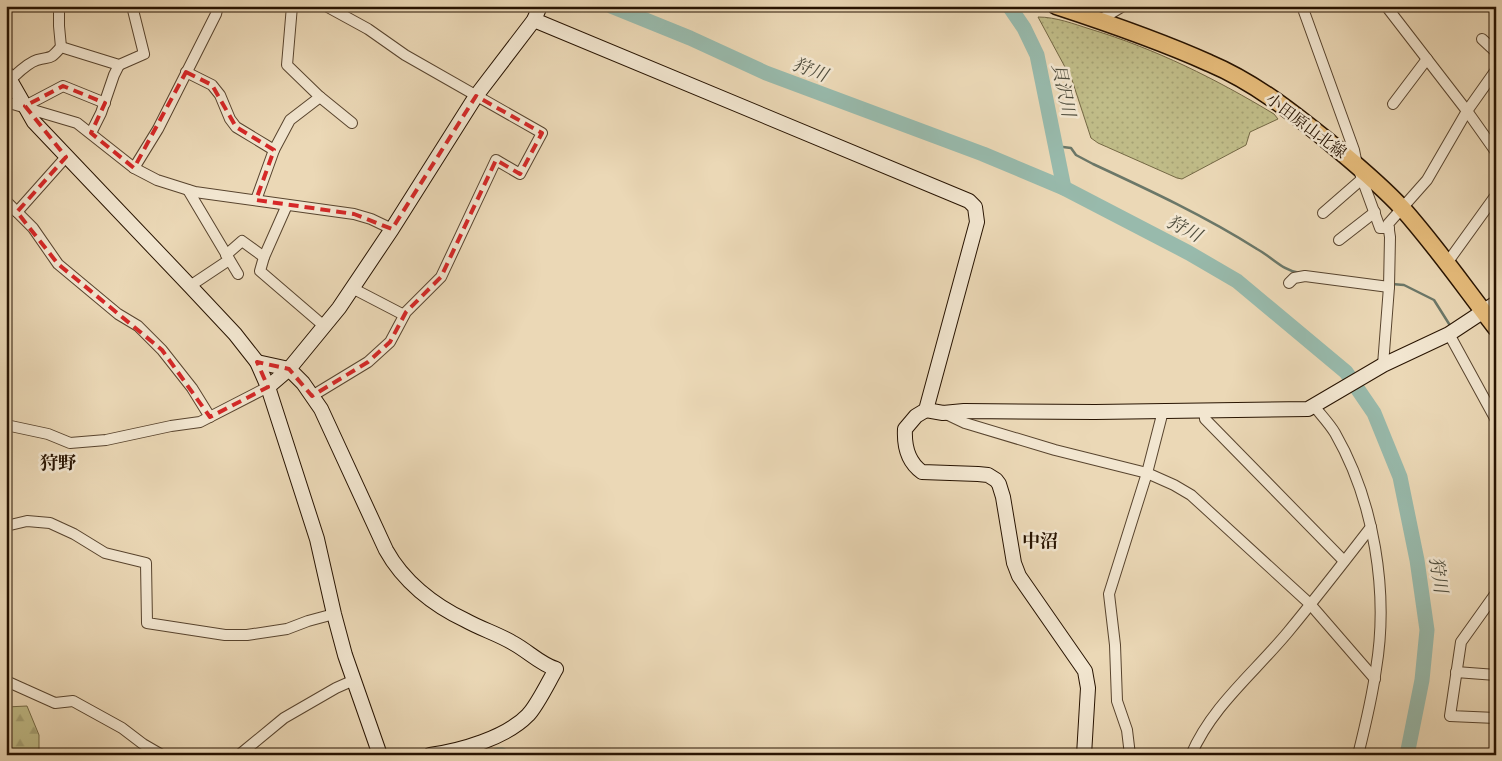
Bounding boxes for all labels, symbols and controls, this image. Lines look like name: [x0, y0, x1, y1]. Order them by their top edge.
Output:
water label: 狩川: [789, 52, 833, 89]
water label: 貝沢川: [1045, 61, 1081, 121]
street label: 小田原山北線: [1261, 88, 1351, 164]
water label: 狩川: [1162, 210, 1208, 249]
district label: 狩野: [40, 451, 77, 476]
district label: 中沼: [1022, 529, 1058, 554]
water label: 狩川: [1423, 555, 1453, 597]

